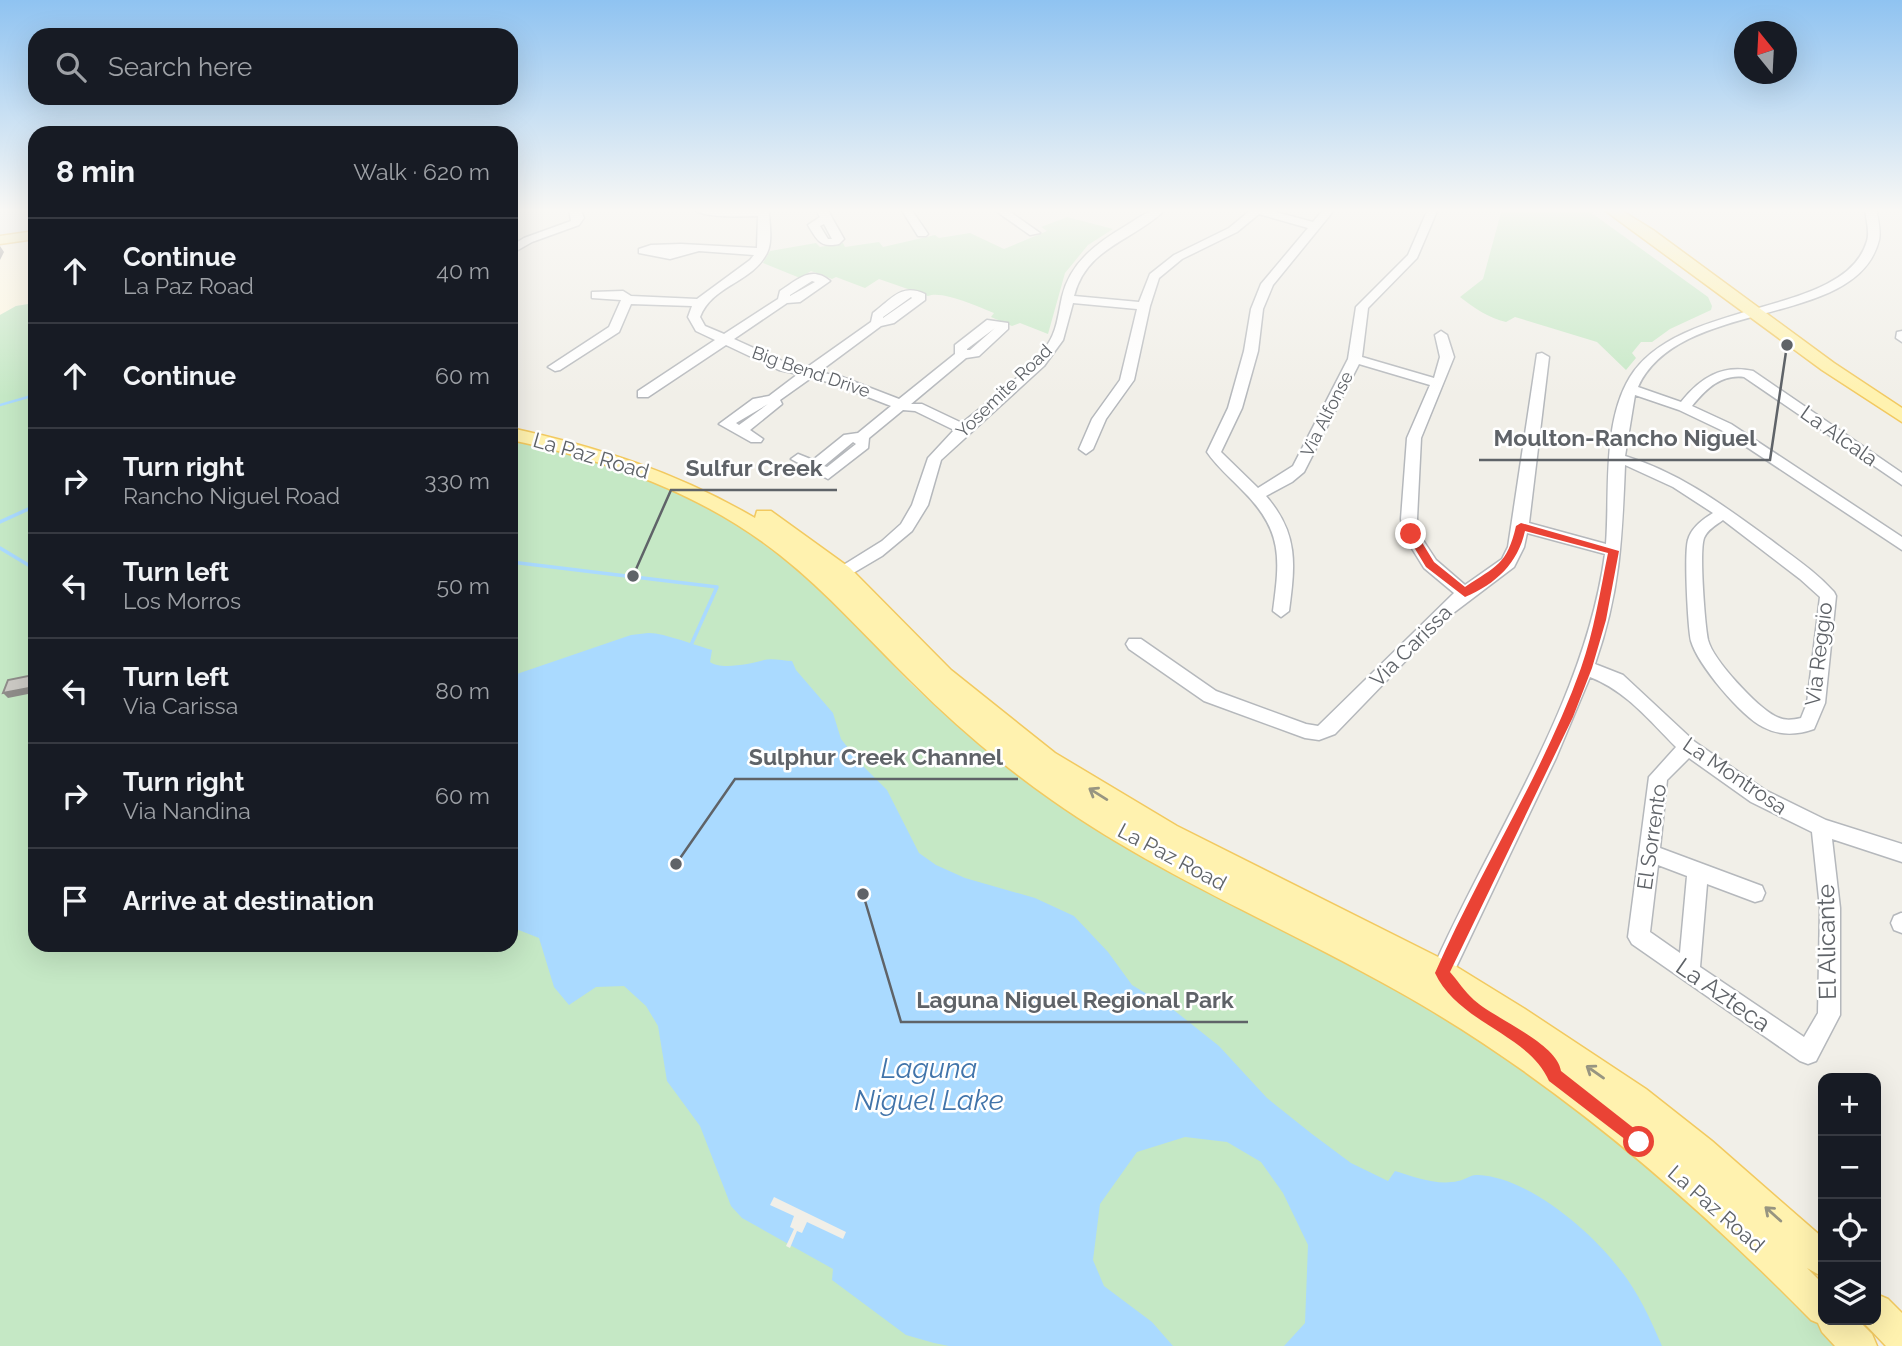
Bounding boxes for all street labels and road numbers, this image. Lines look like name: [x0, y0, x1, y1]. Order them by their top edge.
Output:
street label: Yosemite Road: [952, 340, 1056, 442]
street label: Big Bend Drive: [749, 342, 873, 402]
street label: Via Alfonse: [1296, 367, 1357, 460]
street label: La Alcala: [1796, 400, 1883, 471]
street label: La Paz Road: [530, 427, 652, 484]
street label: Via Carissa: [1365, 600, 1457, 692]
street label: Via Reggio: [1800, 601, 1837, 707]
street label: La Montrosa: [1679, 732, 1792, 820]
street label: El Sorrento: [1632, 782, 1671, 891]
street label: La Paz Road: [1114, 817, 1231, 896]
street label: El Alicante: [1811, 884, 1842, 1000]
street label: La Azteca: [1670, 952, 1776, 1038]
street label: La Paz Road: [1663, 1160, 1770, 1257]

